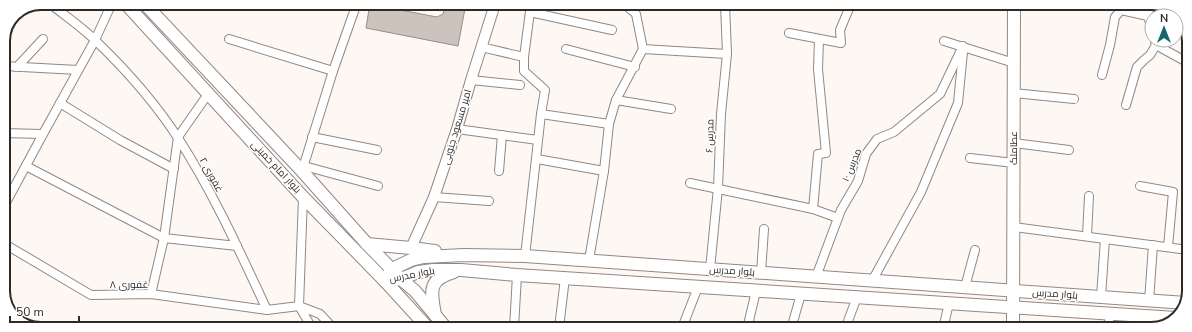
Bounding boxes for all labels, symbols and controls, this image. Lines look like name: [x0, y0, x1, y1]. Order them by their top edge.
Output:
north arrow: [1144, 8, 1184, 48]
text: N: [1160, 11, 1168, 26]
street label: امیر مسعود جنوبی: [439, 88, 475, 166]
street label: مدرس ۶: [702, 119, 718, 153]
street label: عطاملک: [1007, 131, 1021, 165]
street label: بلوار امام خمینی: [248, 138, 304, 196]
street label: مدرس ۱۰: [839, 146, 865, 184]
street label: غفوری ۲: [196, 155, 226, 195]
street label: بلوار مدرس: [709, 262, 755, 280]
street label: بلوار مدرس: [388, 264, 436, 286]
street label: غفوری ۸: [110, 278, 148, 292]
street label: بلوار مدرس: [1032, 285, 1078, 303]
scale bar: [10, 298, 79, 324]
text: 50 m: [16, 304, 44, 320]

